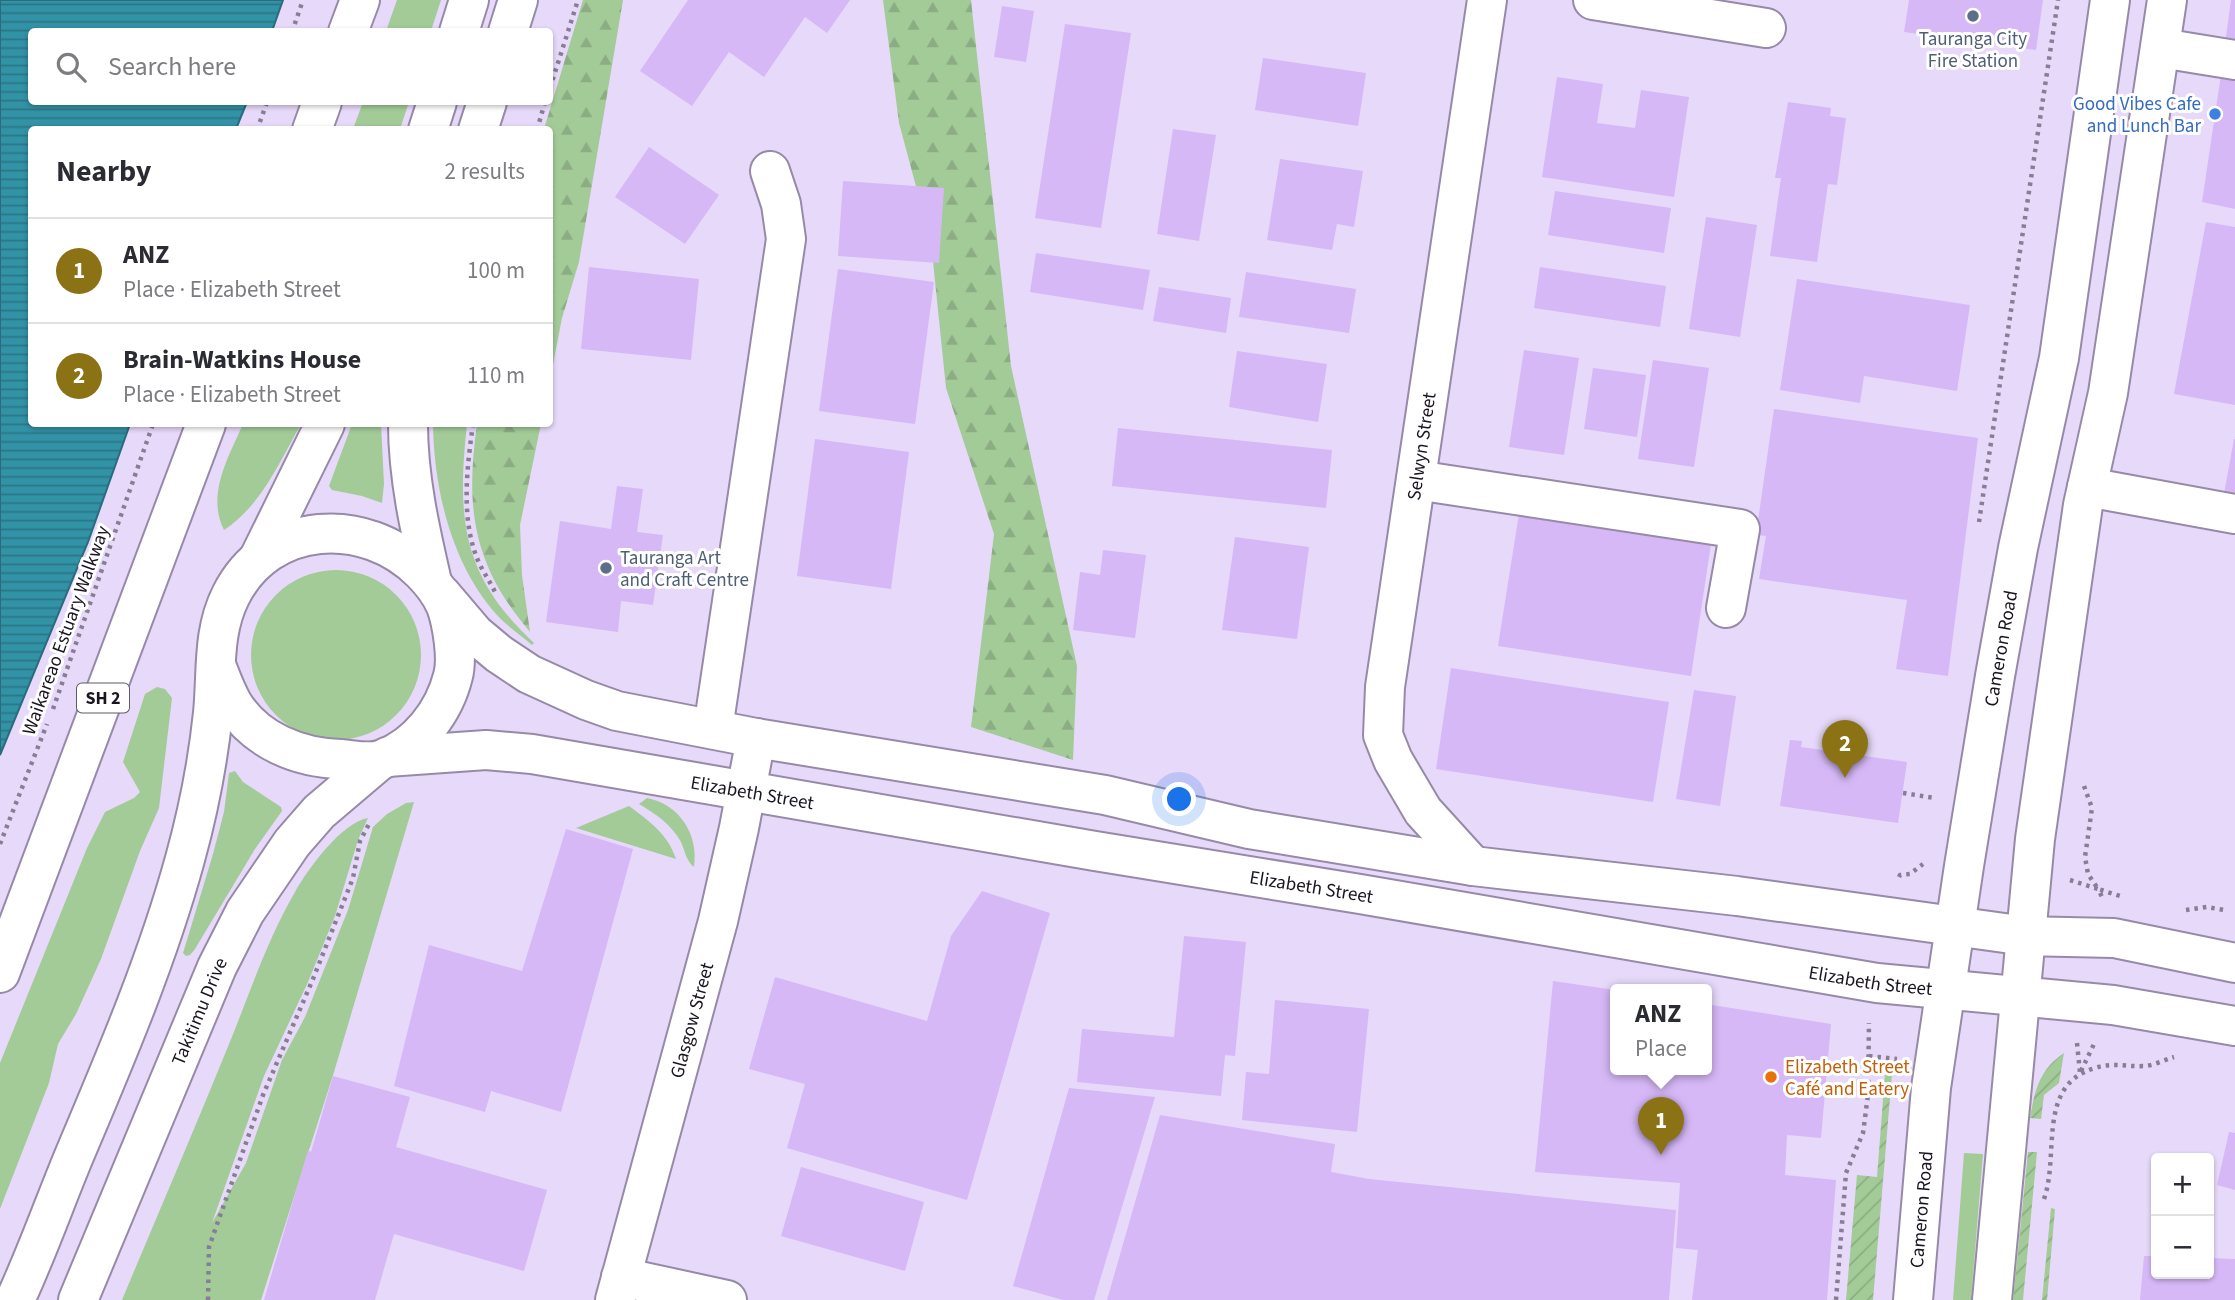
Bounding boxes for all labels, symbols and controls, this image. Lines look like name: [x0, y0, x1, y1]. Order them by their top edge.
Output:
marker: Tauranga City Fire Station: [1965, 8, 1981, 24]
place label: Tauranga City Fire Station: [1919, 26, 2027, 75]
search box: [28, 28, 553, 105]
icon: search: [52, 48, 90, 86]
text: Search here: [108, 48, 236, 85]
place label: Good Vibes Cafe and Lunch Bar: [2073, 91, 2201, 140]
marker: Good Vibes Cafe and Lunch Bar: [2207, 106, 2223, 122]
text: Nearby: [56, 150, 151, 193]
text: 2 results: [445, 155, 525, 188]
text: ANZ: [123, 236, 169, 273]
text: 1: [73, 254, 85, 287]
text: 100 m: [467, 254, 525, 287]
text: Place · Elizabeth Street: [123, 273, 341, 306]
text: Brain-Watkins House: [123, 341, 361, 378]
text: 2: [73, 359, 85, 392]
text: 110 m: [467, 359, 525, 392]
text: Place · Elizabeth Street: [123, 378, 341, 411]
street label: Selwyn Street: [1401, 390, 1444, 502]
street label: Waikareao Estuary Walkway: [16, 522, 117, 739]
place label: Tauranga Art and Craft Centre: [620, 545, 749, 594]
marker: Tauranga Art and Craft Centre: [598, 560, 614, 576]
street label: Cameron Road: [1978, 588, 2025, 708]
road number: SH 2: [77, 684, 129, 712]
pin: 2: [1822, 720, 1868, 778]
street label: Elizabeth Street: [688, 770, 816, 817]
your location: [1162, 782, 1196, 816]
street label: Elizabeth Street: [1247, 864, 1376, 911]
street label: Takitimu Drive: [165, 953, 235, 1070]
street label: Glasgow Street: [664, 959, 721, 1081]
street label: Elizabeth Street: [1806, 959, 1934, 1003]
popup: [1610, 984, 1712, 1075]
text: ANZ: [1635, 995, 1681, 1032]
text: Place: [1635, 1032, 1687, 1065]
place label: Elizabeth Street Café and Eatery: [1785, 1054, 1910, 1103]
marker: Elizabeth Street Café and Eatery: [1763, 1069, 1779, 1085]
pin: 1: [1638, 1097, 1684, 1155]
street label: Cameron Road: [1904, 1150, 1941, 1269]
map controls: [2151, 1153, 2214, 1279]
button: +: [2151, 1153, 2214, 1216]
button: −: [2151, 1216, 2214, 1279]

